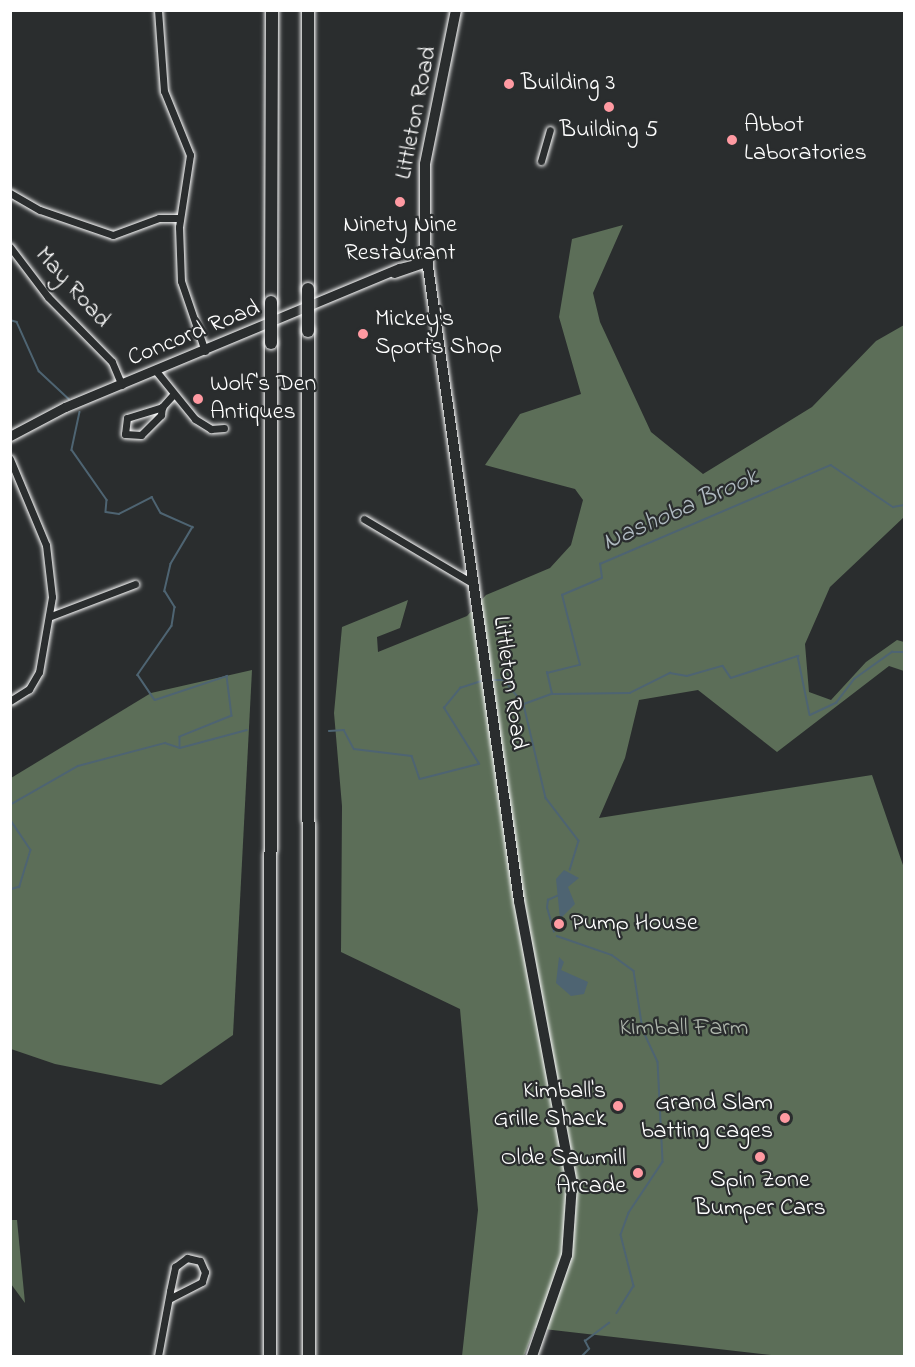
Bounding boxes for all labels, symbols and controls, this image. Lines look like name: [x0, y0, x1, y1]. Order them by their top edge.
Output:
street label: Littleton Road: [390, 44, 444, 182]
place label: Building 3: [521, 70, 616, 98]
marker: Building 3: [502, 77, 516, 91]
marker: Building 5: [602, 100, 616, 114]
place label: Abbot Laboratories: [744, 112, 867, 168]
place label: Building 5: [560, 117, 658, 145]
marker: Abbot Laboratories: [725, 133, 739, 147]
marker: Ninety Nine Restaurant: [393, 195, 407, 209]
place label: Ninety Nine Restaurant: [343, 212, 457, 268]
street label: May Road: [28, 242, 116, 334]
street label: Concord Road: [124, 294, 264, 374]
place label: Mickey's Sports Shop: [375, 306, 502, 362]
marker: Mickey's Sports Shop: [356, 327, 370, 341]
place label: Wolf's Den Antiques: [210, 371, 316, 427]
marker: Wolf's Den Antiques: [191, 392, 205, 406]
water label: Nashoba Brook: [598, 463, 764, 559]
street label: Littleton Road: [485, 614, 533, 752]
place label: Pump House: [571, 910, 698, 938]
marker: Pump House: [552, 917, 566, 931]
park label: Kimball Farm: [620, 1015, 748, 1043]
place label: Kimball's Grille Shack: [493, 1078, 606, 1134]
place label: Grand Slam batting cages: [641, 1090, 773, 1146]
marker: Kimball's Grille Shack: [611, 1099, 625, 1113]
marker: Grand Slam batting cages: [778, 1111, 792, 1125]
place label: Olde Sawmill Arcade: [501, 1145, 626, 1201]
marker: Spin Zone Bumper Cars: [753, 1150, 767, 1164]
marker: Olde Sawmill Arcade: [631, 1166, 645, 1180]
place label: Spin Zone Bumper Cars: [694, 1167, 826, 1223]

